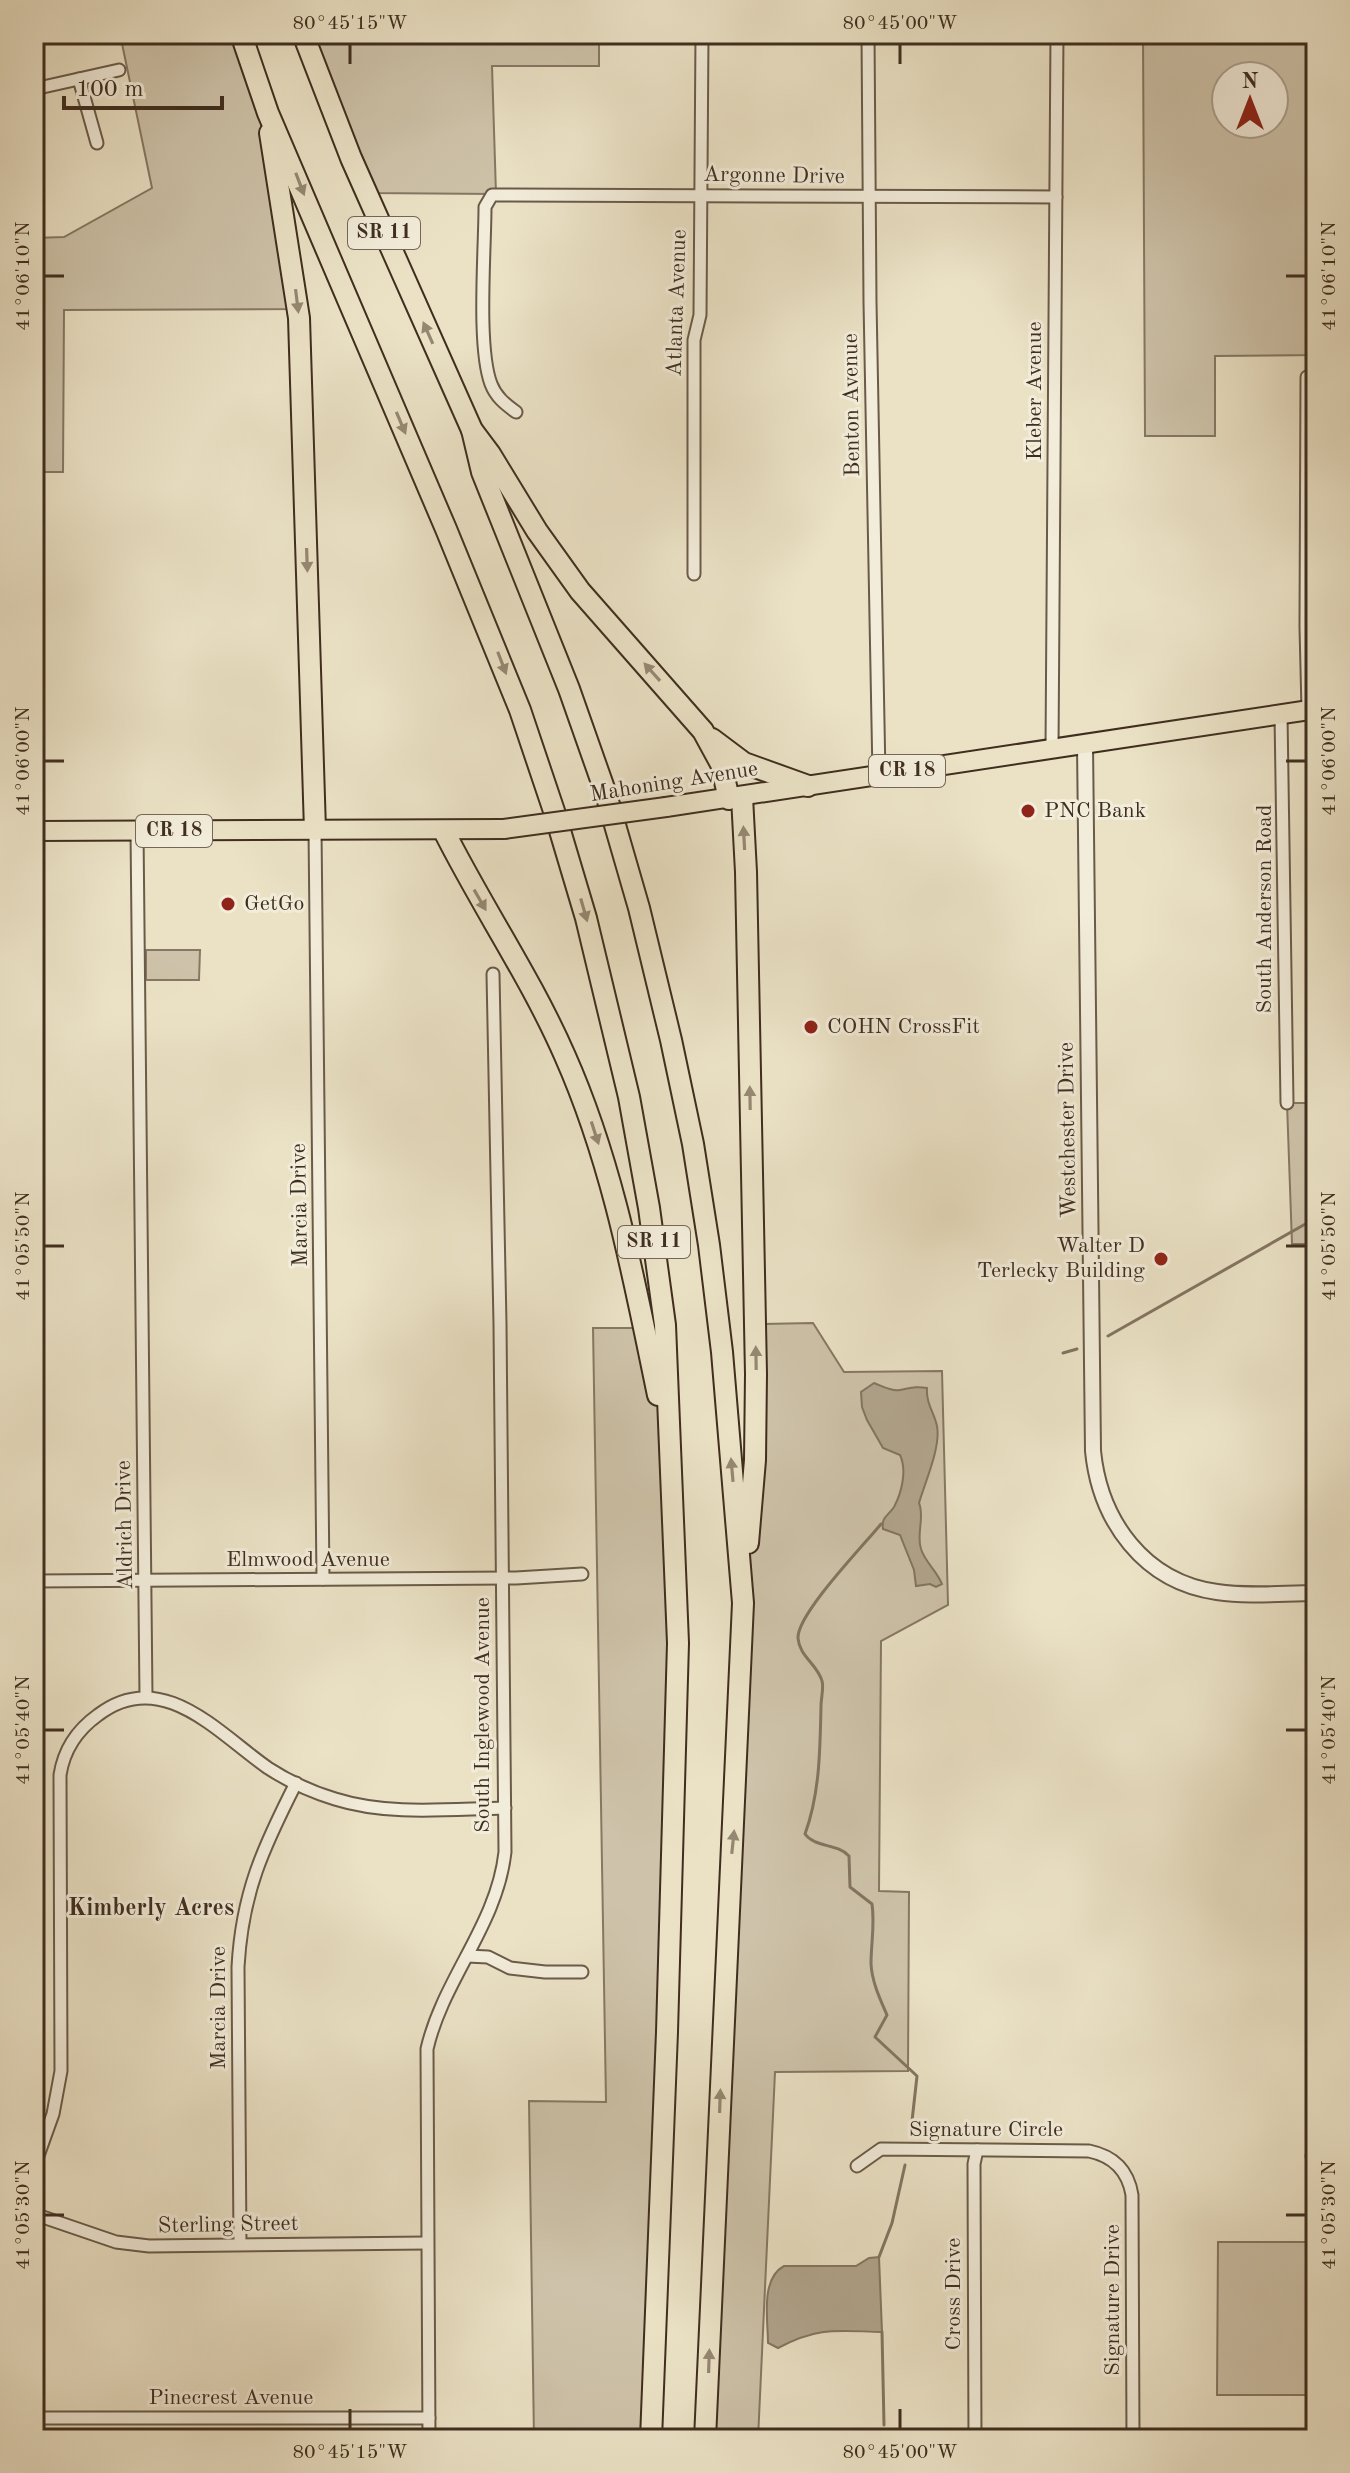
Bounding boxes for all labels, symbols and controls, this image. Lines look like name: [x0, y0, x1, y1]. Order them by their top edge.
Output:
text: 80°45'15"W: [292, 14, 408, 34]
text: 80°45'00"W: [842, 14, 958, 34]
scale bar: [64, 60, 222, 110]
north arrow: [1210, 60, 1290, 140]
text: N: [1242, 71, 1259, 93]
text: 100 m: [76, 78, 144, 102]
street label: Argonne Drive: [703, 164, 845, 188]
one-way arrow: [294, 172, 307, 196]
road number: SR 11: [348, 217, 420, 249]
text: 41°06'10"N: [14, 221, 34, 331]
text: 41°06'10"N: [1320, 221, 1340, 331]
street label: Atlanta Avenue: [663, 229, 691, 377]
one-way arrow: [290, 289, 303, 314]
street label: Kleber Avenue: [1024, 321, 1046, 461]
one-way arrow: [422, 322, 435, 345]
street label: Benton Avenue: [840, 333, 864, 477]
one-way arrow: [395, 411, 408, 435]
one-way arrow: [300, 548, 313, 573]
one-way arrow: [496, 651, 509, 675]
one-way arrow: [643, 662, 661, 682]
text: 41°06'00"N: [14, 706, 34, 816]
text: 41°06'00"N: [1320, 706, 1340, 816]
road number: CR 18: [869, 755, 945, 787]
street label: Mahoning Avenue: [588, 758, 760, 806]
place label: PNC Bank: [1044, 800, 1146, 822]
marker: PNC Bank: [1019, 802, 1037, 820]
street label: South Anderson Road: [1254, 805, 1276, 1013]
road number: CR 18: [136, 815, 212, 847]
one-way arrow: [738, 825, 751, 850]
one-way arrow: [473, 889, 487, 911]
place label: GetGo: [244, 893, 304, 915]
marker: GetGo: [219, 895, 237, 913]
one-way arrow: [578, 898, 591, 922]
place label: COHN CrossFit: [827, 1016, 980, 1038]
marker: COHN CrossFit: [802, 1018, 820, 1036]
street label: Westchester Drive: [1055, 1042, 1081, 1218]
one-way arrow: [744, 1085, 757, 1110]
one-way arrow: [589, 1121, 601, 1145]
street label: Marcia Drive: [288, 1143, 312, 1267]
text: 41°05'50"N: [14, 1191, 34, 1301]
text: 41°05'50"N: [1320, 1191, 1340, 1301]
road number: SR 11: [618, 1226, 690, 1258]
place label: Walter D Terlecky Building: [977, 1235, 1145, 1282]
marker: Walter D Terlecky Building: [1152, 1250, 1170, 1268]
one-way arrow: [749, 1345, 762, 1370]
one-way arrow: [725, 1457, 738, 1482]
street label: Aldrich Drive: [113, 1460, 137, 1590]
street label: Elmwood Avenue: [226, 1549, 390, 1571]
street label: South Inglewood Avenue: [472, 1597, 494, 1833]
text: 41°05'40"N: [14, 1675, 34, 1785]
text: 41°05'40"N: [1320, 1675, 1340, 1785]
one-way arrow: [727, 1829, 740, 1854]
district label: Kimberly Acres: [68, 1897, 234, 1921]
street label: Marcia Drive: [208, 1946, 230, 2070]
one-way arrow: [713, 2088, 726, 2113]
street label: Signature Circle: [909, 2119, 1063, 2141]
text: 41°05'30"N: [14, 2160, 34, 2270]
text: 41°05'30"N: [1320, 2160, 1340, 2270]
street label: Sterling Street: [158, 2213, 298, 2237]
street label: Signature Drive: [1102, 2224, 1124, 2376]
street label: Cross Drive: [943, 2238, 965, 2350]
one-way arrow: [702, 2348, 715, 2373]
street label: Pinecrest Avenue: [149, 2387, 313, 2409]
text: 80°45'15"W: [292, 2443, 408, 2463]
text: 80°45'00"W: [842, 2443, 958, 2463]

